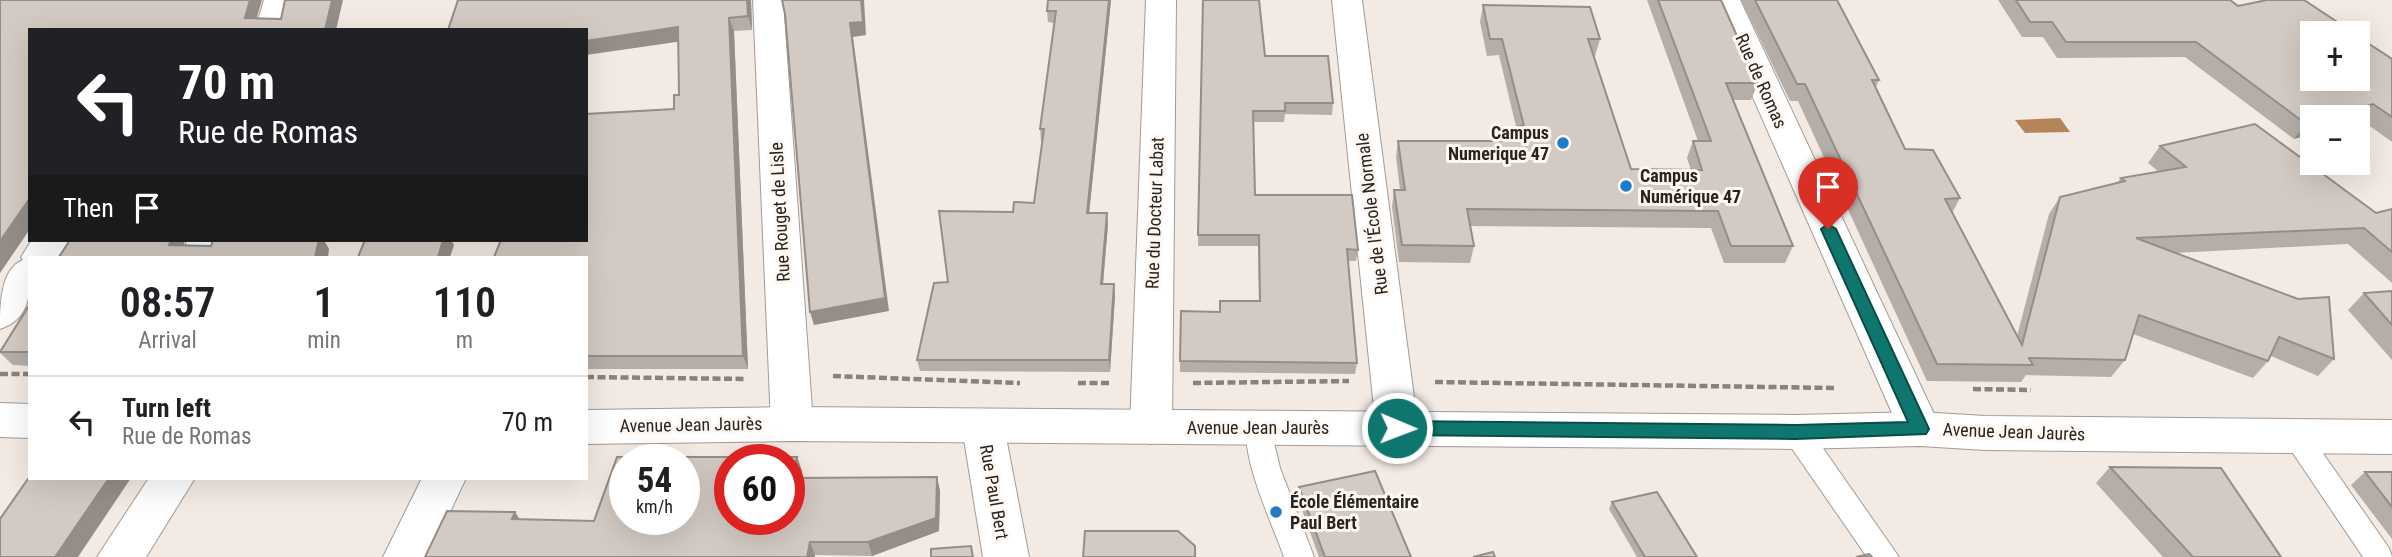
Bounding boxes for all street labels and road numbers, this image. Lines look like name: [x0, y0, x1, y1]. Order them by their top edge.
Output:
street label: Rue de Romas: [1731, 30, 1792, 131]
street label: Rue de l'École Normale: [1351, 132, 1392, 296]
street label: Rue du Docteur Labat: [1141, 137, 1168, 289]
street label: Rue Rouget de Lisle: [765, 142, 794, 282]
street label: Avenue Jean Jaurès: [620, 413, 762, 436]
street label: Avenue Jean Jaurès: [1187, 417, 1329, 438]
street label: Avenue Jean Jaurès: [1942, 419, 2086, 444]
street label: Rue Paul Bert: [976, 443, 1013, 541]

